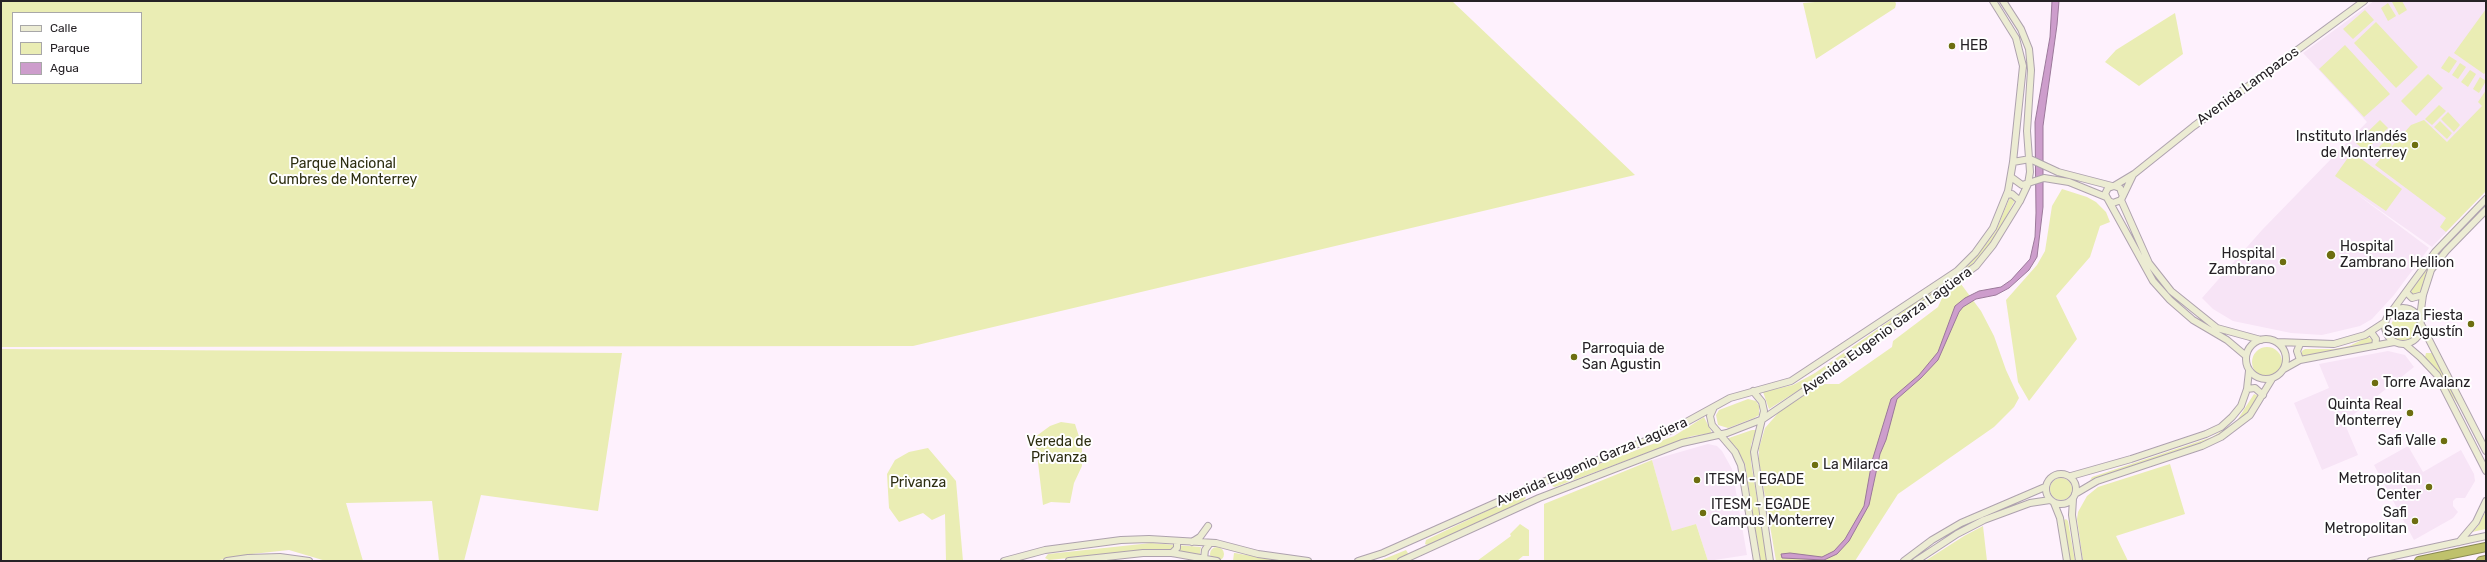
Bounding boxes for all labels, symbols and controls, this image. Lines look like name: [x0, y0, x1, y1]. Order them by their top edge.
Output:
legend: [12, 12, 142, 84]
text: Calle: [50, 21, 77, 35]
place label: HEB: [1960, 38, 1988, 54]
text: Parque: [50, 41, 90, 55]
marker: HEB: [1947, 41, 1957, 51]
street label: Avenida Lampazos: [2194, 43, 2302, 129]
text: Agua: [50, 61, 79, 75]
place label: Instituto Irlandés de Monterrey: [2296, 129, 2407, 162]
marker: Instituto Irlandés de Monterrey: [2410, 140, 2420, 150]
park label: Parque Nacional Cumbres de Monterrey: [269, 156, 417, 188]
place label: Hospital Zambrano Hellion: [2340, 239, 2454, 272]
place label: Hospital Zambrano: [2209, 246, 2275, 278]
marker: Hospital Zambrano Hellion: [2325, 249, 2337, 261]
marker: Hospital Zambrano: [2278, 257, 2288, 267]
street label: Avenida Eugenio Garza Lagüera: [1799, 264, 1975, 398]
place label: Plaza Fiesta San Agustín: [2384, 308, 2463, 340]
marker: Plaza Fiesta San Agustín: [2466, 319, 2476, 329]
place label: Parroquia de San Agustin: [1582, 341, 1665, 374]
marker: Parroquia de San Agustin: [1569, 352, 1579, 362]
place label: Torre Avalanz: [2383, 375, 2470, 391]
marker: Torre Avalanz: [2370, 378, 2380, 388]
place label: Quinta Real Monterrey: [2328, 397, 2402, 430]
marker: Quinta Real Monterrey: [2405, 408, 2415, 418]
street label: Avenida Eugenio Garza Lagüera: [1494, 414, 1690, 510]
place label: Safi Valle: [2378, 433, 2436, 449]
park label: Vereda de Privanza: [1027, 434, 1091, 466]
marker: Safi Valle: [2439, 436, 2449, 446]
place label: La Milarca: [1823, 457, 1888, 473]
marker: La Milarca: [1810, 460, 1820, 470]
place label: Metropolitan Center: [2339, 471, 2421, 504]
place label: ITESM - EGADE: [1705, 472, 1804, 488]
park label: Privanza: [890, 475, 946, 491]
marker: ITESM - EGADE: [1692, 475, 1702, 485]
marker: Metropolitan Center: [2424, 482, 2434, 492]
place label: ITESM - EGADE Campus Monterrey: [1711, 497, 1834, 530]
place label: Safi Metropolitan: [2325, 505, 2407, 538]
marker: ITESM - EGADE Campus Monterrey: [1698, 508, 1708, 518]
marker: Safi Metropolitan: [2410, 516, 2420, 526]

